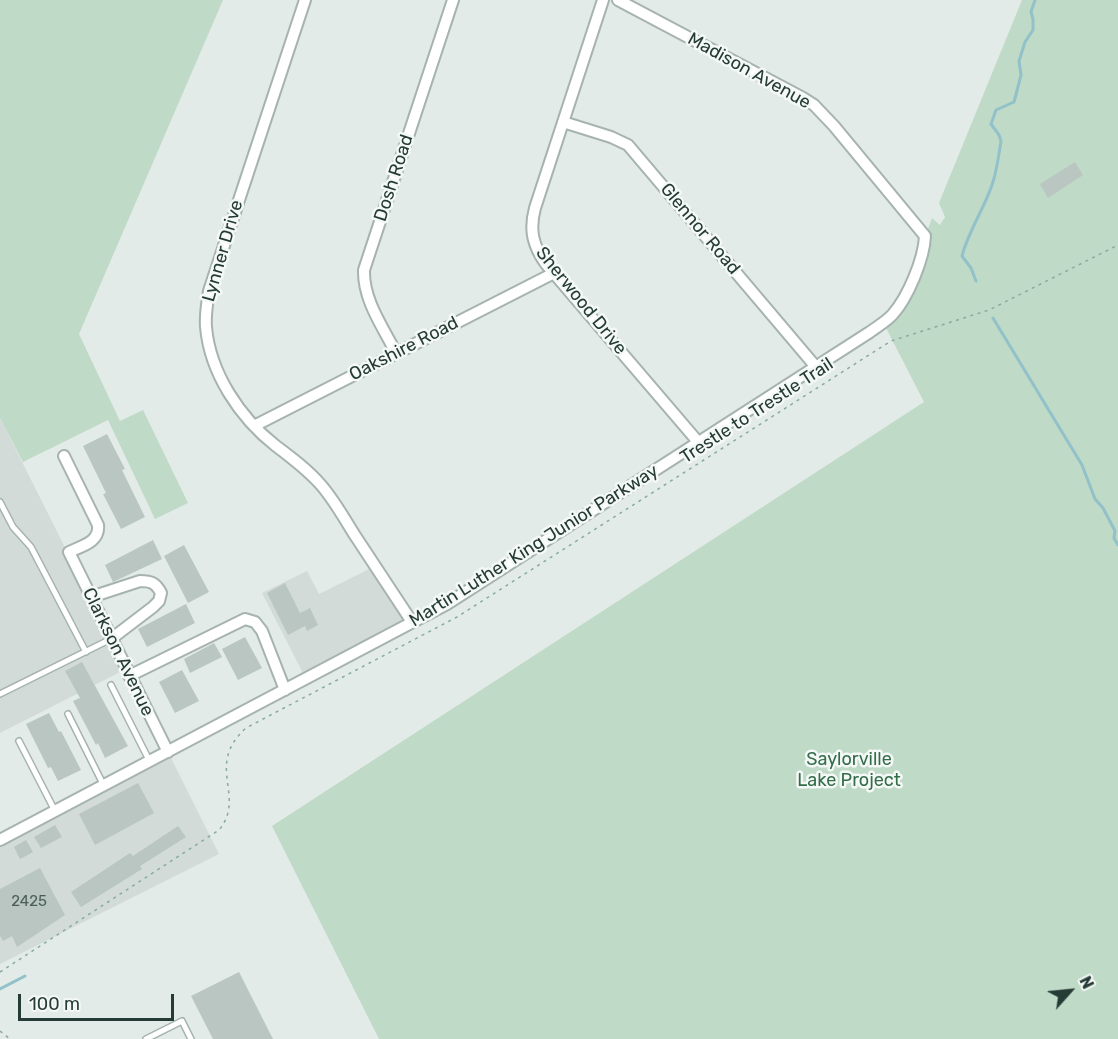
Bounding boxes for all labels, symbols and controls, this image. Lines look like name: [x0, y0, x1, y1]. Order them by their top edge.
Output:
street label: Madison Avenue: [684, 28, 814, 114]
street label: Dosh Road: [370, 132, 418, 224]
street label: Glennor Road: [655, 179, 745, 279]
street label: Lynner Drive: [198, 198, 248, 304]
street label: Sherwood Drive: [531, 243, 631, 359]
street label: Oakshire Road: [346, 312, 462, 386]
street label: Trestle to Trestle Trail: [677, 354, 837, 468]
street label: Martin Luther King Junior Parkway: [406, 460, 662, 632]
street label: Clarkson Avenue: [78, 584, 158, 720]
park label: Saylorville Lake Project: [797, 749, 901, 792]
house number: 2425: [11, 893, 47, 911]
north arrow: [1040, 961, 1100, 1021]
text: N: [1075, 973, 1098, 992]
scale bar: [21, 982, 177, 1020]
text: 100 m: [29, 993, 80, 1015]

